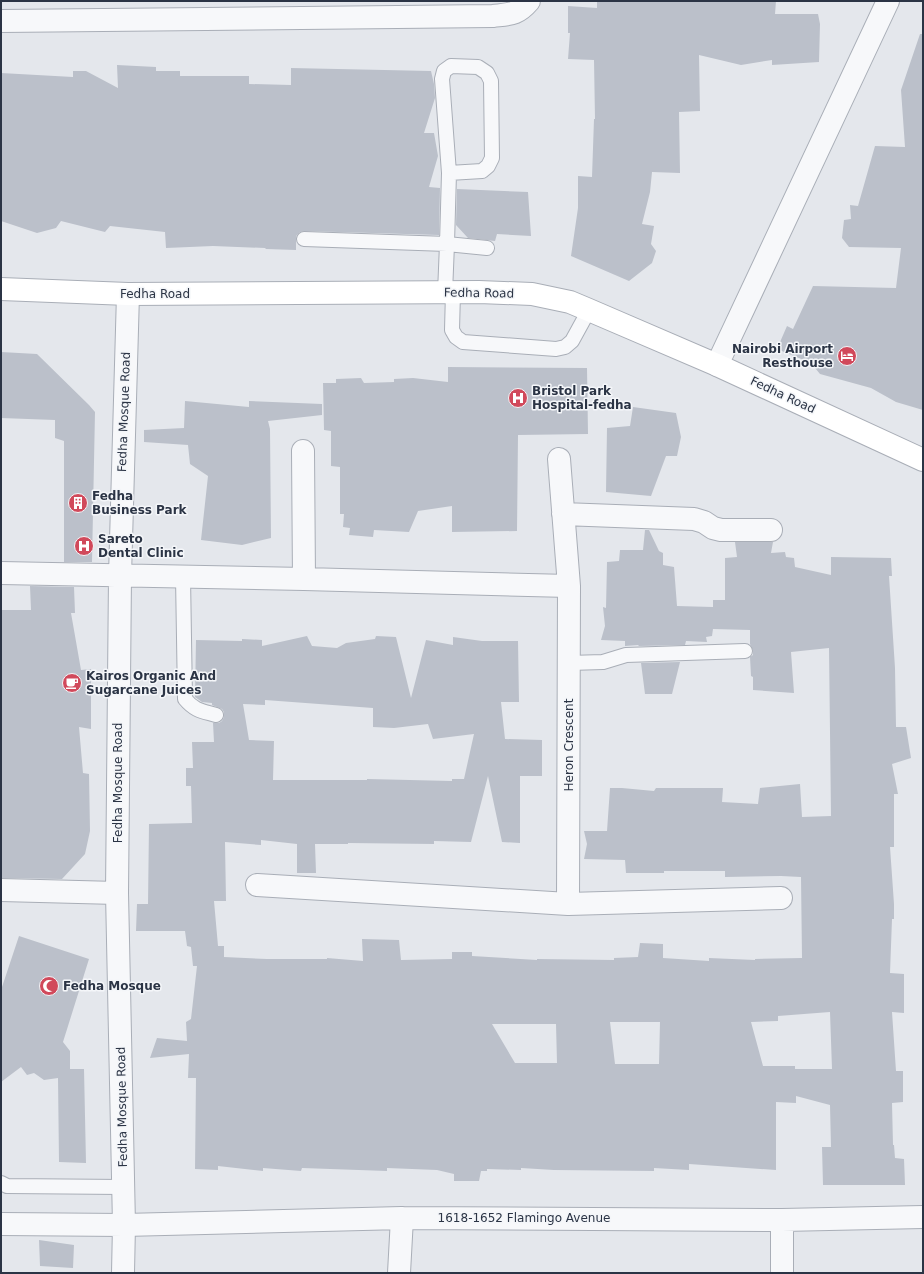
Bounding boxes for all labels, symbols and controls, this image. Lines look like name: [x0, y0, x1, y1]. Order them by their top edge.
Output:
street label: Fedha Road: [444, 285, 514, 301]
street label: Fedha Road: [120, 287, 190, 301]
place label: Nairobi Airport Resthouse: [732, 342, 833, 370]
hotel icon: Nairobi Airport Resthouse: [836, 345, 858, 367]
street label: Fedha Mosque Road: [115, 352, 133, 472]
street label: Fedha Road: [748, 374, 818, 416]
place label: Bristol Park Hospital-fedha: [532, 384, 632, 412]
hospital icon: Bristol Park Hospital-fedha: [507, 387, 529, 409]
place label: Fedha Business Park: [92, 489, 188, 517]
building icon: Fedha Business Park: [67, 492, 89, 514]
place label: Sareto Dental Clinic: [98, 532, 184, 560]
hospital icon: Sareto Dental Clinic: [73, 535, 95, 557]
place label: Kairos Organic And Sugarcane Juices: [86, 669, 216, 697]
cafe icon: Kairos Organic And Sugarcane Juices: [61, 672, 83, 694]
street label: Heron Crescent: [562, 698, 576, 791]
street label: Fedha Mosque Road: [111, 723, 125, 843]
mosque icon: Fedha Mosque: [38, 975, 60, 997]
place label: Fedha Mosque: [63, 979, 161, 993]
street label: Fedha Mosque Road: [114, 1047, 130, 1167]
street label: 1618-1652 Flamingo Avenue: [438, 1211, 610, 1225]

